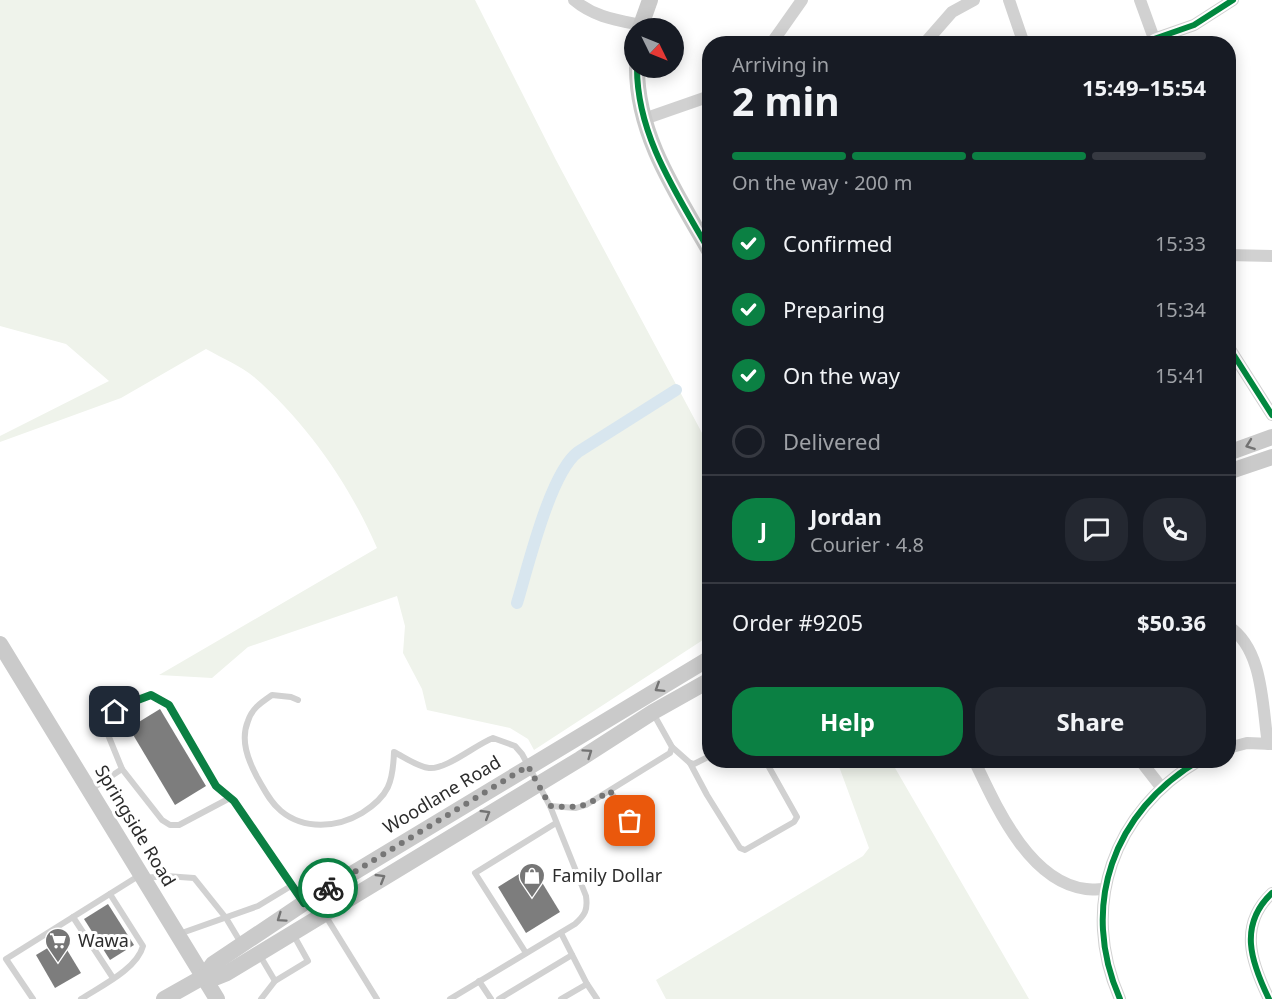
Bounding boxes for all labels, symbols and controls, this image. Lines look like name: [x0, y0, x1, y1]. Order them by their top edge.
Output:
north arrow: [624, 18, 684, 78]
map controls: [624, 18, 684, 78]
text: Arriving in: [732, 51, 829, 78]
text: 15:49–15:54: [1082, 72, 1206, 102]
text: 2 min: [732, 74, 839, 127]
text: On the way · 200 m: [732, 169, 912, 196]
icon: check: [732, 227, 765, 260]
text: Confirmed: [783, 228, 893, 258]
text: 15:33: [1155, 230, 1206, 257]
icon: check: [732, 293, 765, 326]
text: Preparing: [783, 294, 885, 324]
text: 15:34: [1155, 296, 1206, 323]
icon: check: [732, 359, 765, 392]
text: On the way: [783, 360, 900, 390]
text: 15:41: [1155, 362, 1206, 389]
text: Delivered: [783, 426, 881, 456]
one-way arrow: [1245, 437, 1256, 450]
button: chat: [1065, 498, 1128, 561]
button: phone: [1143, 498, 1206, 561]
text: Jordan: [810, 501, 882, 531]
text: J: [760, 514, 767, 544]
text: Courier · 4.8: [810, 531, 924, 558]
text: Order #9205: [732, 607, 863, 637]
text: $50.36: [1137, 607, 1206, 637]
one-way arrow: [655, 680, 665, 692]
pin: [89, 686, 140, 737]
button: Help: [732, 687, 963, 756]
button: Share: [975, 687, 1206, 756]
icon: home: [98, 695, 131, 728]
one-way arrow: [581, 749, 592, 760]
street label: Woodlane Road: [378, 750, 505, 839]
street label: Springside Road: [90, 760, 182, 891]
pin: [604, 795, 655, 846]
icon: bag: [613, 804, 646, 837]
one-way arrow: [480, 810, 490, 822]
courier: [298, 858, 358, 918]
shop icon: Family Dollar: [517, 861, 547, 899]
place label: Family Dollar: [552, 863, 663, 887]
icon: bike: [312, 872, 345, 905]
one-way arrow: [375, 874, 385, 886]
one-way arrow: [277, 911, 288, 922]
supermarket icon: Wawa: [43, 926, 73, 964]
place label: Wawa: [78, 928, 129, 952]

